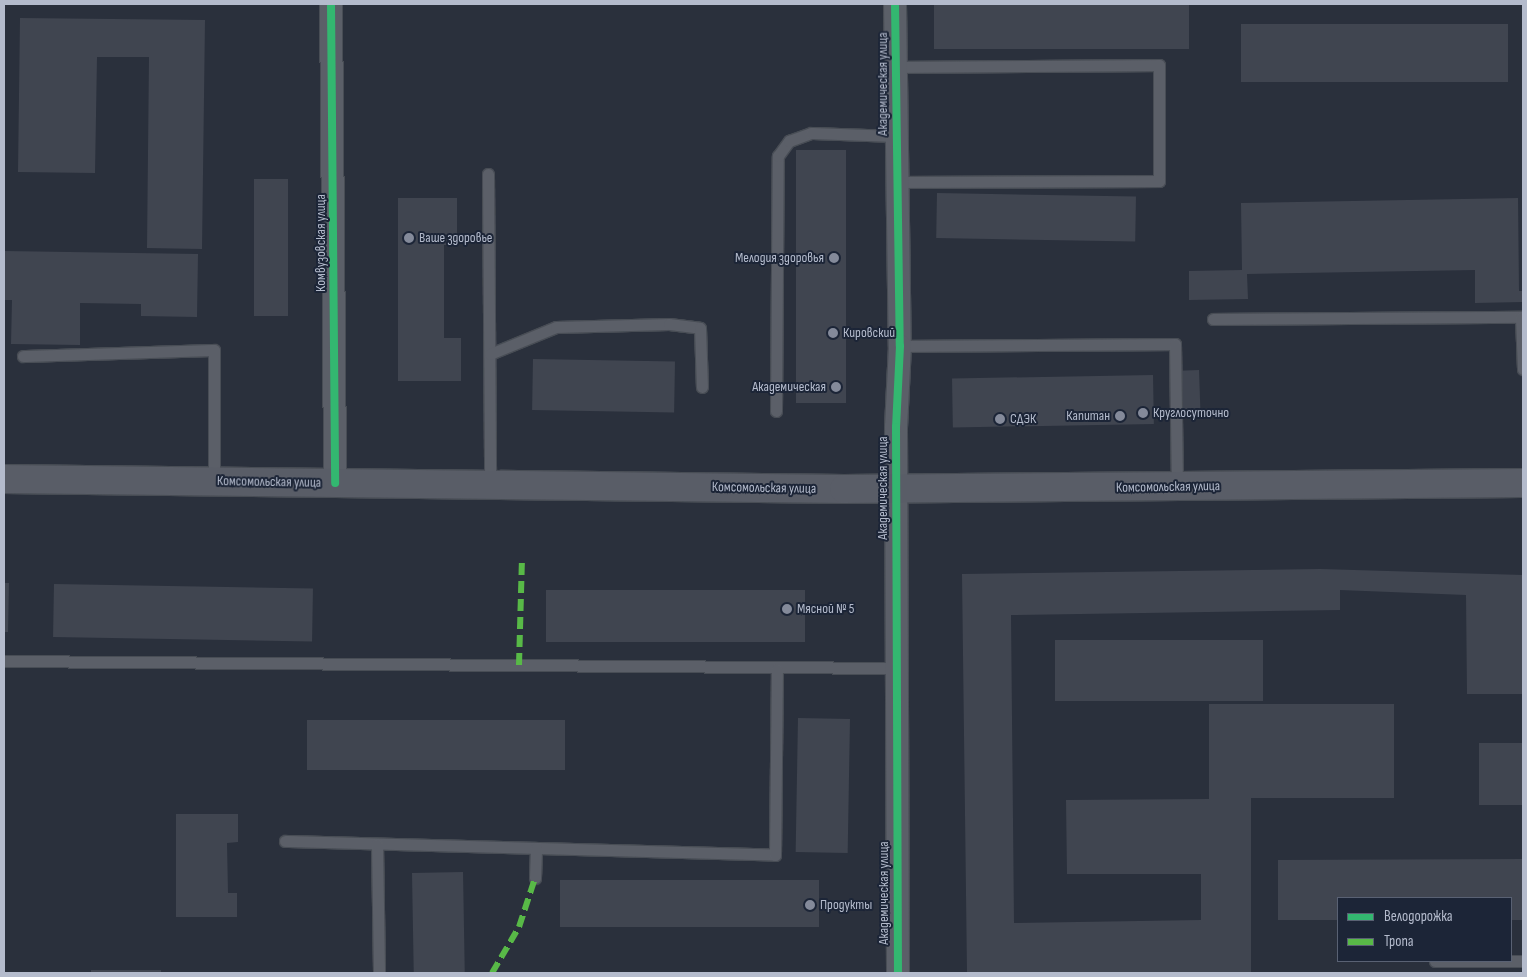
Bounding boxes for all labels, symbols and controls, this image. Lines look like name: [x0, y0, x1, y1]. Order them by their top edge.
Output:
street label: Академическая улица: [875, 32, 891, 136]
street label: Комвузовская улица: [313, 194, 329, 292]
place label: Ваше здоровье: [419, 230, 492, 246]
marker: Ваше здоровье: [403, 232, 415, 244]
place label: Мелодия здоровья: [735, 250, 824, 266]
marker: Мелодия здоровья: [828, 252, 840, 264]
place label: Кировский: [843, 325, 895, 341]
marker: Кировский: [827, 327, 839, 339]
place label: Академическая: [752, 379, 826, 395]
marker: Академическая: [830, 381, 842, 393]
place label: Круглосуточно: [1153, 405, 1229, 421]
marker: Круглосуточно: [1137, 407, 1149, 419]
place label: Капитан: [1066, 408, 1110, 424]
marker: Капитан: [1114, 410, 1126, 422]
place label: СДЭК: [1010, 411, 1036, 427]
marker: СДЭК: [994, 413, 1006, 425]
street label: Академическая улица: [875, 436, 891, 540]
street label: Комсомольская улица: [217, 473, 321, 491]
street label: Комсомольская улица: [1116, 478, 1220, 496]
street label: Комсомольская улица: [712, 479, 816, 497]
place label: Мясной № 5: [797, 601, 854, 617]
marker: Мясной № 5: [781, 603, 793, 615]
street label: Академическая улица: [876, 841, 892, 945]
place label: Продукты: [820, 897, 872, 913]
legend: [1337, 897, 1512, 962]
marker: Продукты: [804, 899, 816, 911]
text: Велодорожка: [1384, 907, 1453, 926]
text: Тропа: [1384, 932, 1414, 951]

